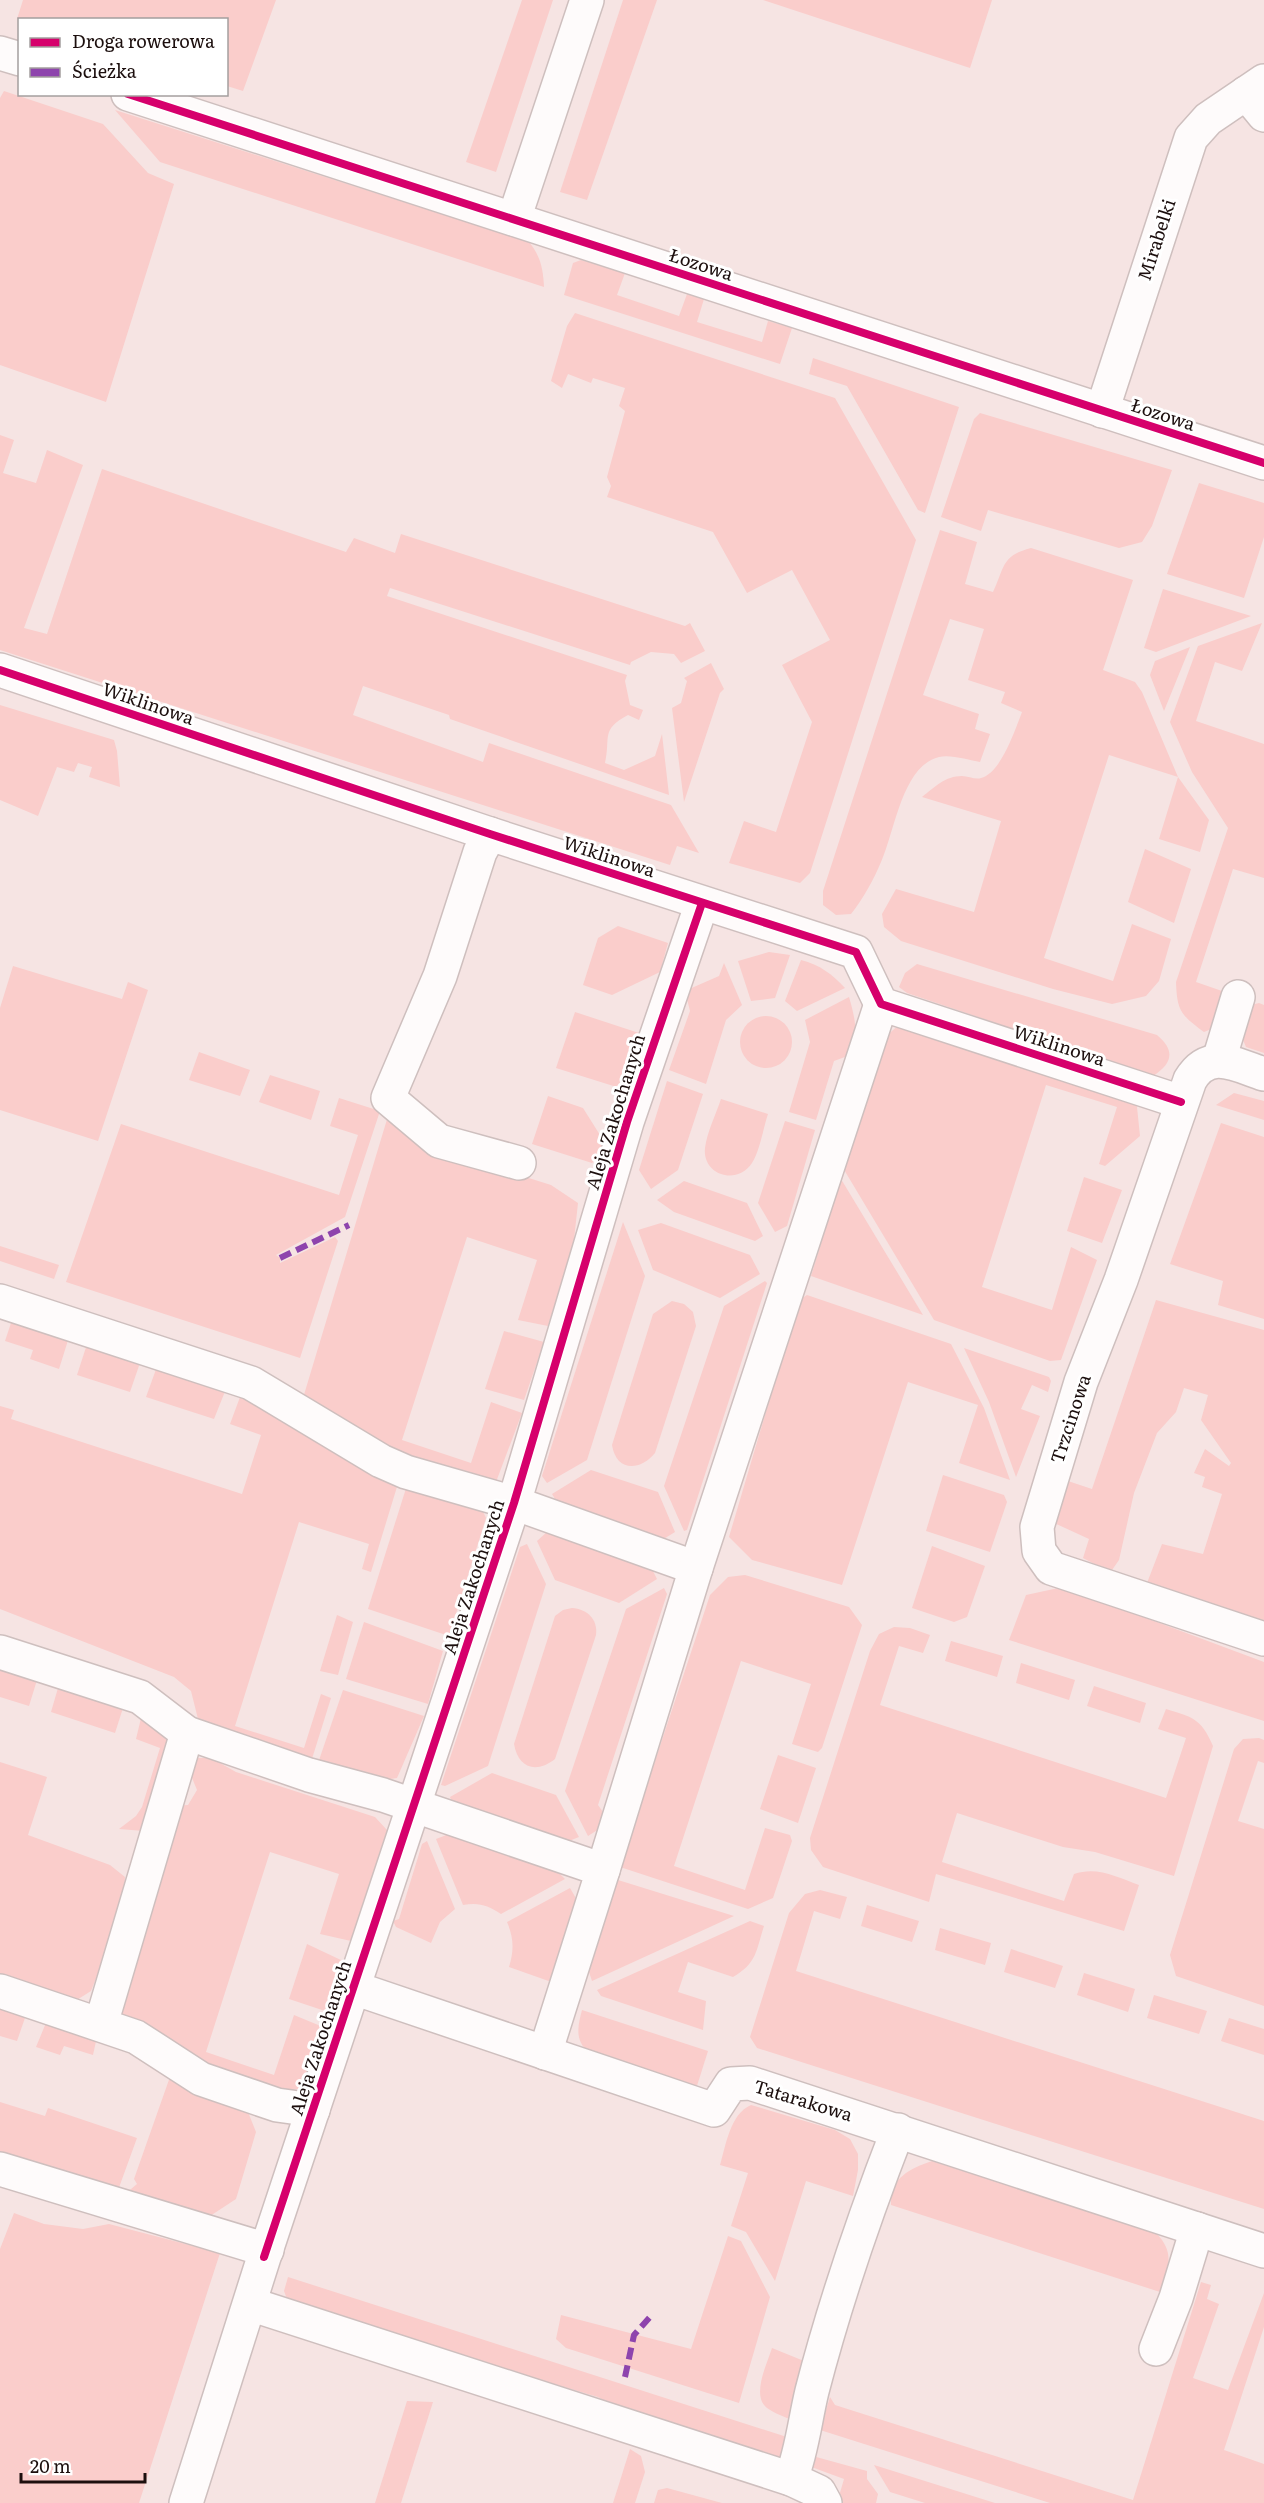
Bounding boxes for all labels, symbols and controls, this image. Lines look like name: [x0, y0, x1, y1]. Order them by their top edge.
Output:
legend: [18, 18, 228, 96]
text: Droga rowerowa: [72, 27, 215, 54]
text: Ścieżka: [72, 57, 137, 84]
street label: Mirabelki: [1130, 195, 1181, 284]
street label: Łozowa: [666, 241, 737, 287]
street label: Łozowa: [1128, 391, 1199, 437]
street label: Wiklinowa: [99, 674, 198, 731]
street label: Wiklinowa: [560, 828, 659, 883]
street label: Wiklinowa: [1010, 1017, 1109, 1072]
street label: Aleja Zakochanych: [578, 1030, 651, 1193]
street label: Trzcinowa: [1042, 1370, 1097, 1467]
street label: Aleja Zakochanych: [435, 1495, 510, 1658]
street label: Aleja Zakochanych: [282, 1956, 357, 2119]
street label: Tatarakowa: [751, 2072, 857, 2127]
scale bar: [21, 2446, 146, 2484]
text: 20 m: [30, 2452, 71, 2479]

